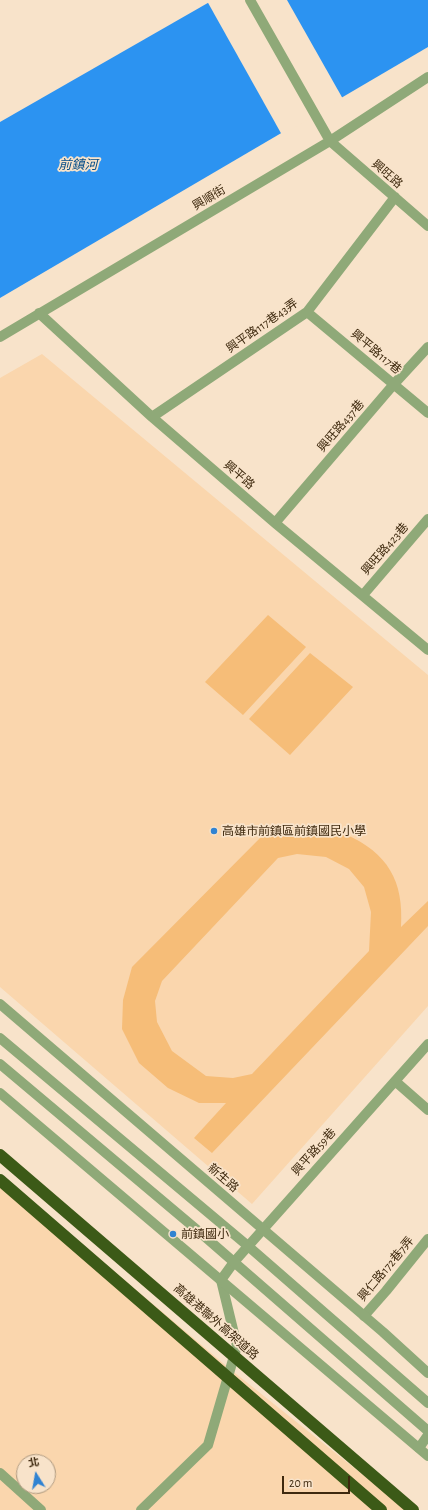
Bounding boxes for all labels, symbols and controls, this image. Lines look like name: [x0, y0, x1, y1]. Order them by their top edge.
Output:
water label: 前鎮河: [59, 157, 97, 173]
street label: 興旺路: [369, 157, 405, 191]
street label: 興順街: [190, 183, 228, 213]
street label: 興平路117巷43弄: [223, 296, 301, 356]
street label: 興平路117巷: [348, 327, 404, 377]
street label: 興旺路437巷: [315, 397, 367, 455]
street label: 興平路: [221, 458, 257, 492]
street label: 興旺路423巷: [359, 520, 411, 578]
place label: 高雄市前鎮區前鎮國民小學: [222, 824, 366, 838]
marker: 高雄市前鎮區前鎮國民小學: [209, 826, 219, 836]
street label: 興平路59巷: [289, 1125, 339, 1179]
street label: 新生路: [205, 1161, 241, 1195]
place label: 前鎮國小: [181, 1227, 229, 1241]
marker: 前鎮國小: [168, 1229, 178, 1239]
street label: 興仁路172巷7弄: [355, 1234, 417, 1304]
street label: 高雄港聯外高架道路: [171, 1281, 261, 1363]
north arrow: [16, 1454, 56, 1494]
text: 北: [27, 1456, 40, 1469]
scale bar: [284, 1468, 352, 1494]
text: 20 m: [289, 1477, 312, 1489]

